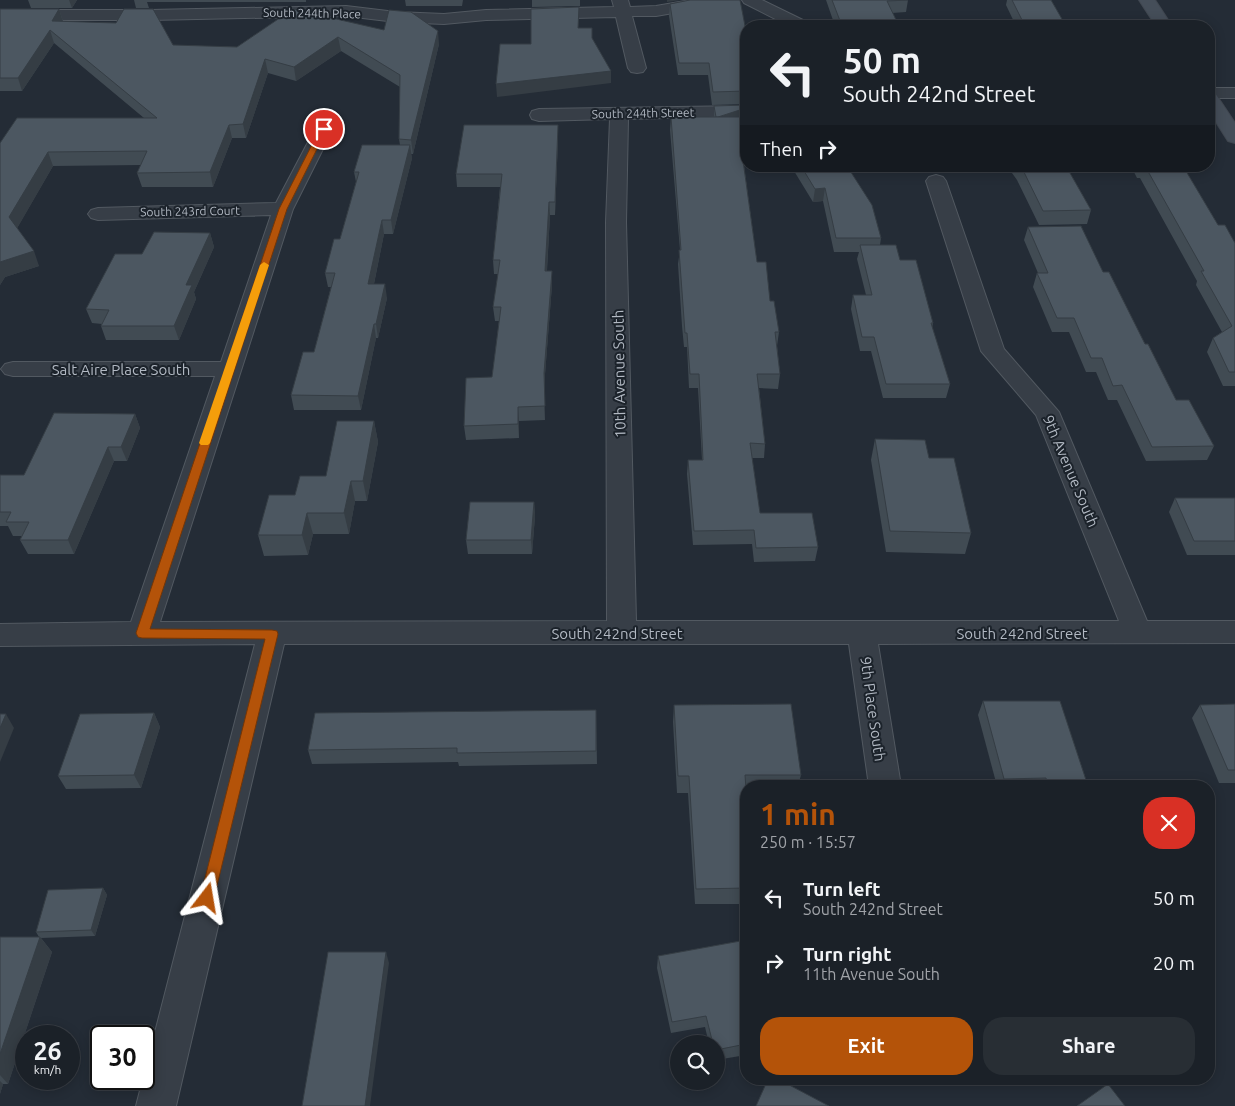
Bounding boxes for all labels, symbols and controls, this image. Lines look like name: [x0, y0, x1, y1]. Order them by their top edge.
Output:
street label: South 244th Place: [263, 6, 361, 20]
icon: left: [760, 40, 825, 105]
text: 50 m: [843, 40, 921, 80]
text: South 242nd Street: [843, 81, 1035, 106]
street label: South 244th Street: [592, 106, 695, 120]
pin: [303, 108, 345, 150]
icon: arrive: [310, 115, 338, 143]
icon: right: [813, 135, 841, 163]
text: Then: [760, 138, 803, 160]
street label: South 243rd Court: [140, 204, 240, 218]
street label: 10th Avenue South: [609, 310, 629, 438]
street label: Salt Aire Place South: [52, 361, 190, 378]
street label: 9th Avenue South: [1040, 412, 1102, 530]
street label: South 242nd Street: [551, 625, 683, 642]
street label: South 242nd Street: [956, 625, 1088, 642]
street label: 9th Place South: [857, 656, 889, 762]
text: 1 min: [760, 797, 836, 831]
button: close: [1143, 797, 1195, 849]
text: 250 m · 15:57: [760, 833, 856, 851]
position arrow: [180, 871, 232, 923]
text: Turn left: [803, 878, 881, 900]
icon: left: [760, 884, 788, 912]
text: 50 m: [1153, 887, 1195, 909]
text: South 242nd Street: [803, 900, 943, 918]
text: Turn right: [803, 943, 891, 965]
icon: right: [760, 949, 788, 977]
text: 20 m: [1153, 952, 1195, 974]
text: 11th Avenue South: [803, 965, 940, 983]
button: Exit: [760, 1017, 973, 1075]
button: Share: [983, 1017, 1195, 1075]
speed limit sign: 30: [90, 1025, 155, 1090]
map controls: [670, 1035, 725, 1090]
button: search: [670, 1035, 725, 1090]
text: 26: [33, 1037, 62, 1065]
text: km/h: [34, 1063, 61, 1076]

